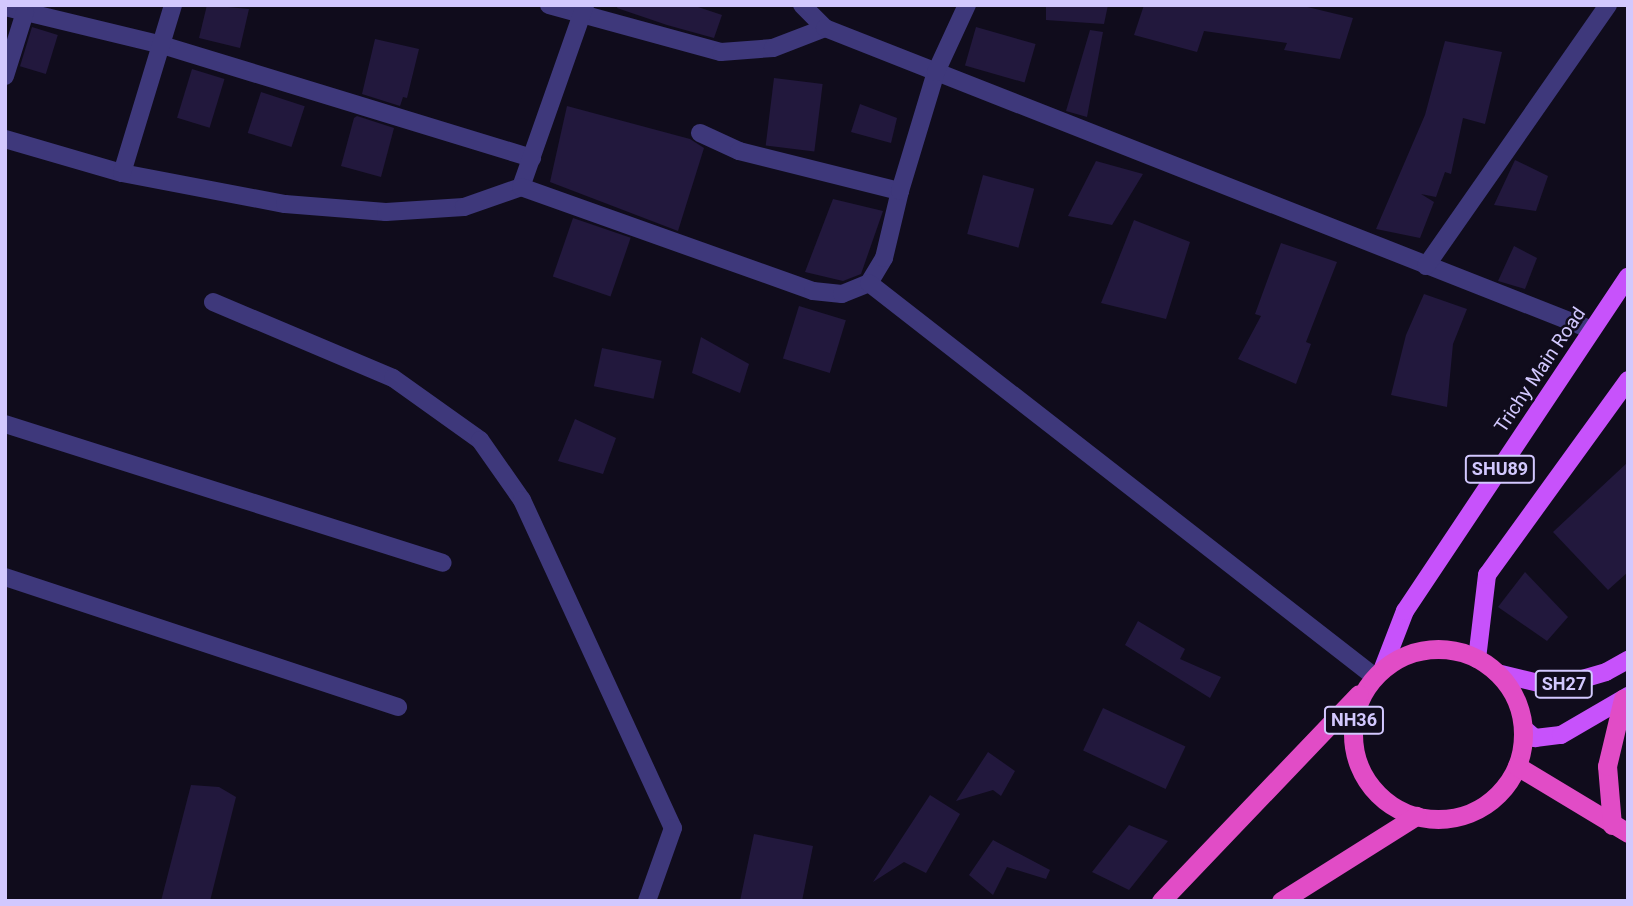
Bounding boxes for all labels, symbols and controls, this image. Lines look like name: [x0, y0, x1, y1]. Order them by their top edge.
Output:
street label: Trichy Main Road: [1490, 303, 1590, 437]
road number: SHU89: [1463, 454, 1537, 484]
road number: SH27: [1534, 670, 1594, 698]
road number: NH36: [1322, 706, 1386, 734]

